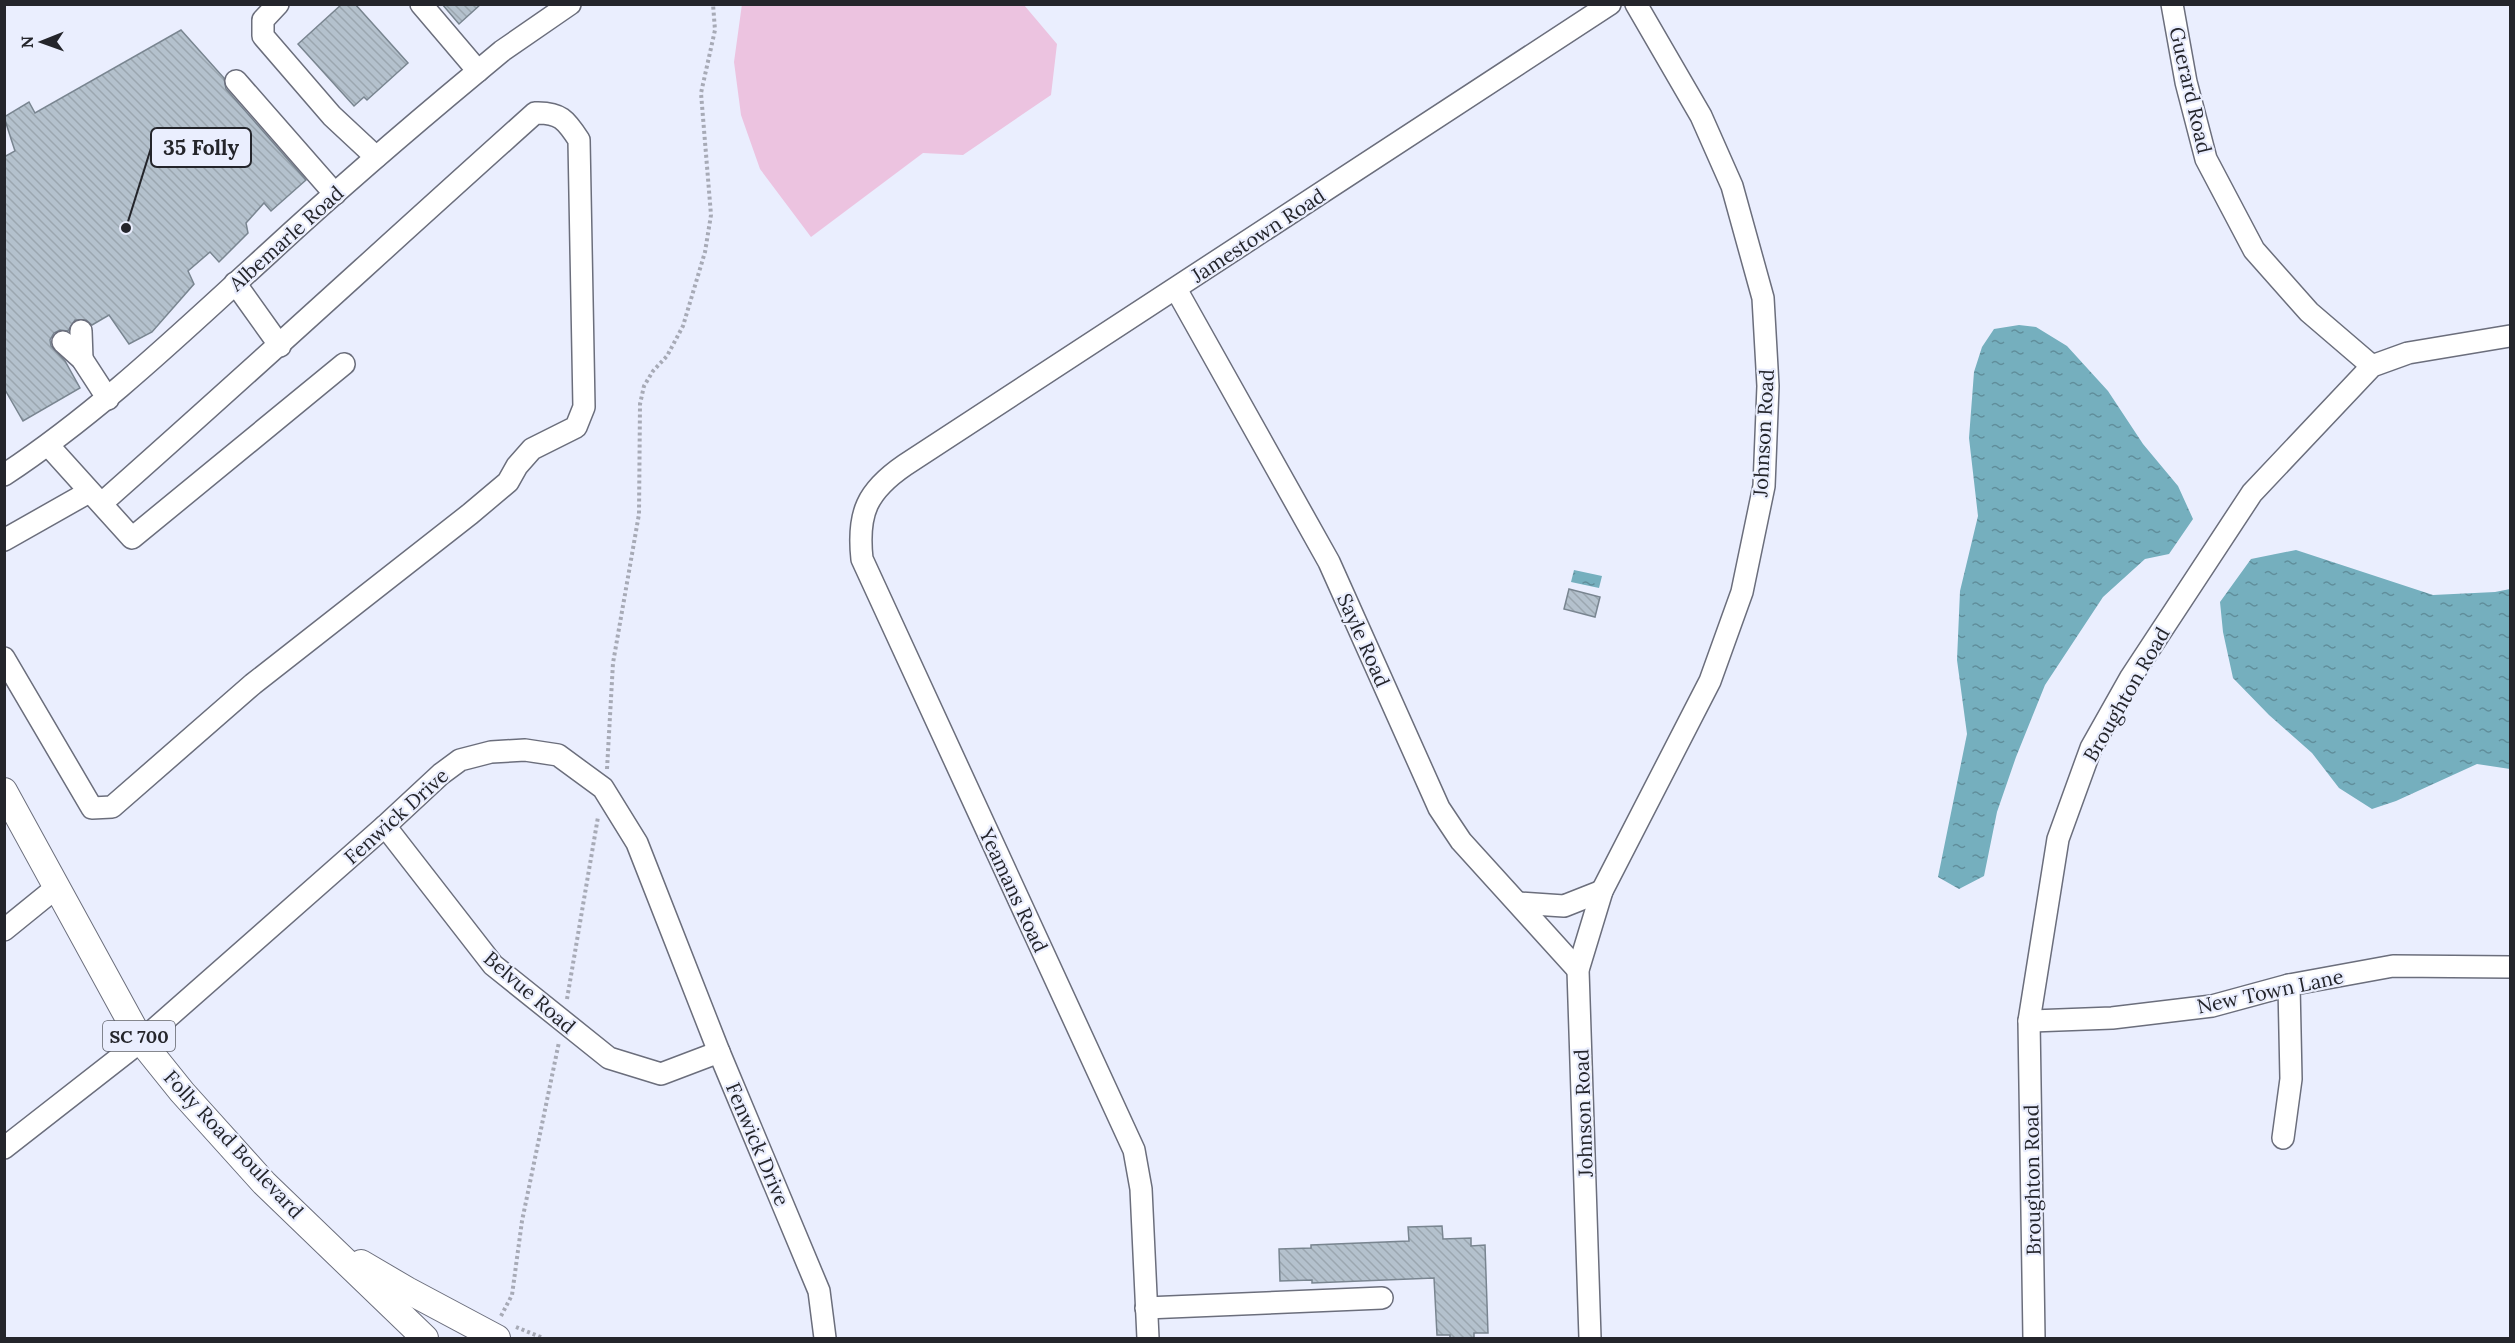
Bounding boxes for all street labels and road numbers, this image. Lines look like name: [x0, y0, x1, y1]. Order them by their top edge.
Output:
street label: Guerard Road: [2164, 24, 2218, 156]
street label: Albemarle Road: [223, 180, 348, 297]
street label: Jamestown Road: [1186, 182, 1330, 288]
street label: Johnson Road: [1747, 368, 1779, 499]
street label: Sayle Road: [1332, 589, 1396, 691]
street label: Broughton Road: [2077, 622, 2175, 766]
street label: Fenwick Drive: [339, 763, 453, 869]
street label: Yeamans Road: [974, 823, 1054, 956]
street label: Belvue Road: [479, 945, 581, 1039]
street label: New Town Lane: [2194, 963, 2346, 1019]
road number: SC 700: [103, 1021, 175, 1051]
street label: Johnson Road: [1568, 1049, 1598, 1178]
street label: Folly Road Boulevard: [159, 1065, 309, 1223]
street label: Fenwick Drive: [721, 1079, 795, 1210]
street label: Broughton Road: [2018, 1104, 2046, 1256]

